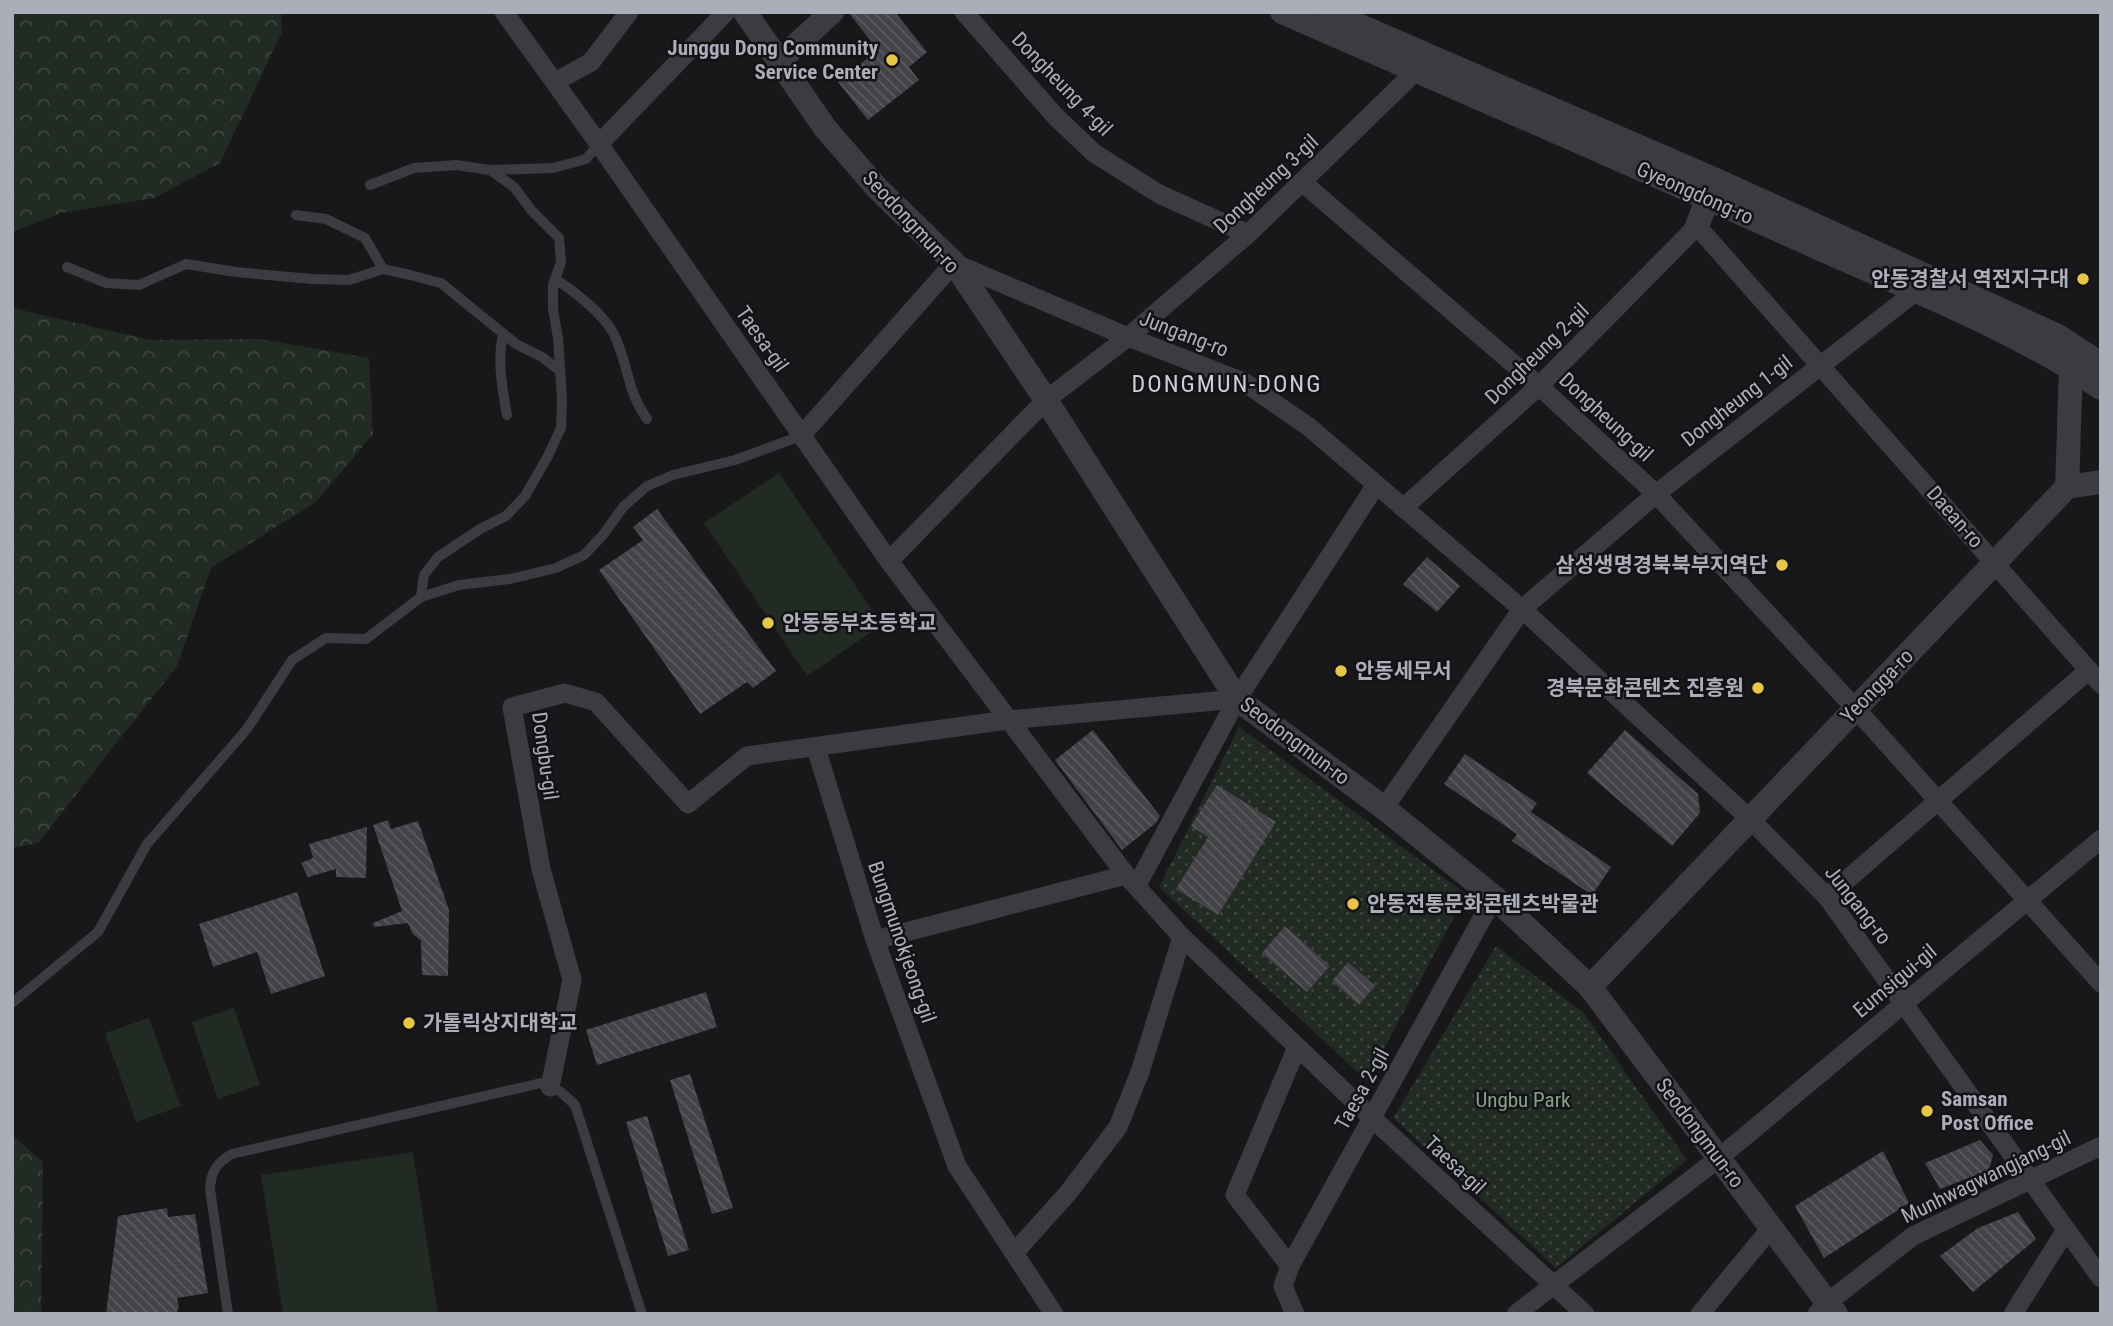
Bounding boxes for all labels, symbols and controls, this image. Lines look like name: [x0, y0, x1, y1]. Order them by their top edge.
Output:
street label: Dongheung 4-gil: [1007, 27, 1117, 141]
place label: Junggu Dong Community Service Center: [667, 36, 879, 84]
marker: Junggu Dong Community Service Center: [884, 52, 900, 68]
street label: Dongheung 3-gil: [1209, 129, 1323, 239]
street label: Gyeongdong-ro: [1633, 157, 1757, 229]
street label: Seodongmun-ro: [858, 166, 964, 278]
place label: 안동경찰서 역전지구대: [1871, 267, 2069, 291]
marker: 안동경찰서 역전지구대: [2075, 271, 2091, 287]
street label: Dongheung 2-gil: [1480, 299, 1594, 409]
street label: Taesa-gil: [731, 302, 793, 376]
street label: Jungang-ro: [1136, 306, 1232, 362]
street label: Dongheung 1-gil: [1677, 350, 1797, 452]
street label: Dongheung-gil: [1554, 368, 1658, 466]
district label: DONGMUN-DONG: [1132, 370, 1322, 398]
street label: Daean-ro: [1922, 481, 1988, 553]
place label: 삼성생명경북북부지역단: [1555, 553, 1768, 577]
marker: 삼성생명경북북부지역단: [1774, 557, 1790, 573]
place label: 안동동부초등학교: [782, 611, 937, 635]
marker: 안동동부초등학교: [760, 615, 776, 631]
street label: Yeongga-ro: [1836, 644, 1918, 728]
place label: 안동세무서: [1355, 659, 1452, 683]
marker: 안동세무서: [1333, 663, 1349, 679]
place label: 경북문화콘텐츠 진흥원: [1546, 676, 1744, 700]
marker: 경북문화콘텐츠 진흥원: [1750, 680, 1766, 696]
street label: Seodongmun-ro: [1236, 692, 1354, 790]
street label: Dongbu-gil: [527, 710, 563, 802]
street label: Bungmunokjeong-gil: [863, 858, 941, 1026]
street label: Jungang-ro: [1820, 861, 1896, 949]
place label: 안동전통문화콘텐츠박물관: [1367, 892, 1599, 916]
marker: 안동전통문화콘텐츠박물관: [1345, 896, 1361, 912]
street label: Eumsigui-gil: [1849, 939, 1941, 1023]
place label: 가톨릭상지대학교: [423, 1011, 578, 1035]
marker: 가톨릭상지대학교: [401, 1015, 417, 1031]
street label: Taesa 2-gil: [1330, 1044, 1394, 1134]
street label: Seodongmun-ro: [1651, 1074, 1749, 1192]
place label: Samsan Post Office: [1941, 1087, 2034, 1135]
park label: Ungbu Park: [1475, 1088, 1571, 1112]
marker: Samsan Post Office: [1919, 1103, 1935, 1119]
street label: Munhwagwangjang-gil: [1898, 1126, 2074, 1228]
street label: Taesa-gil: [1420, 1131, 1490, 1199]

